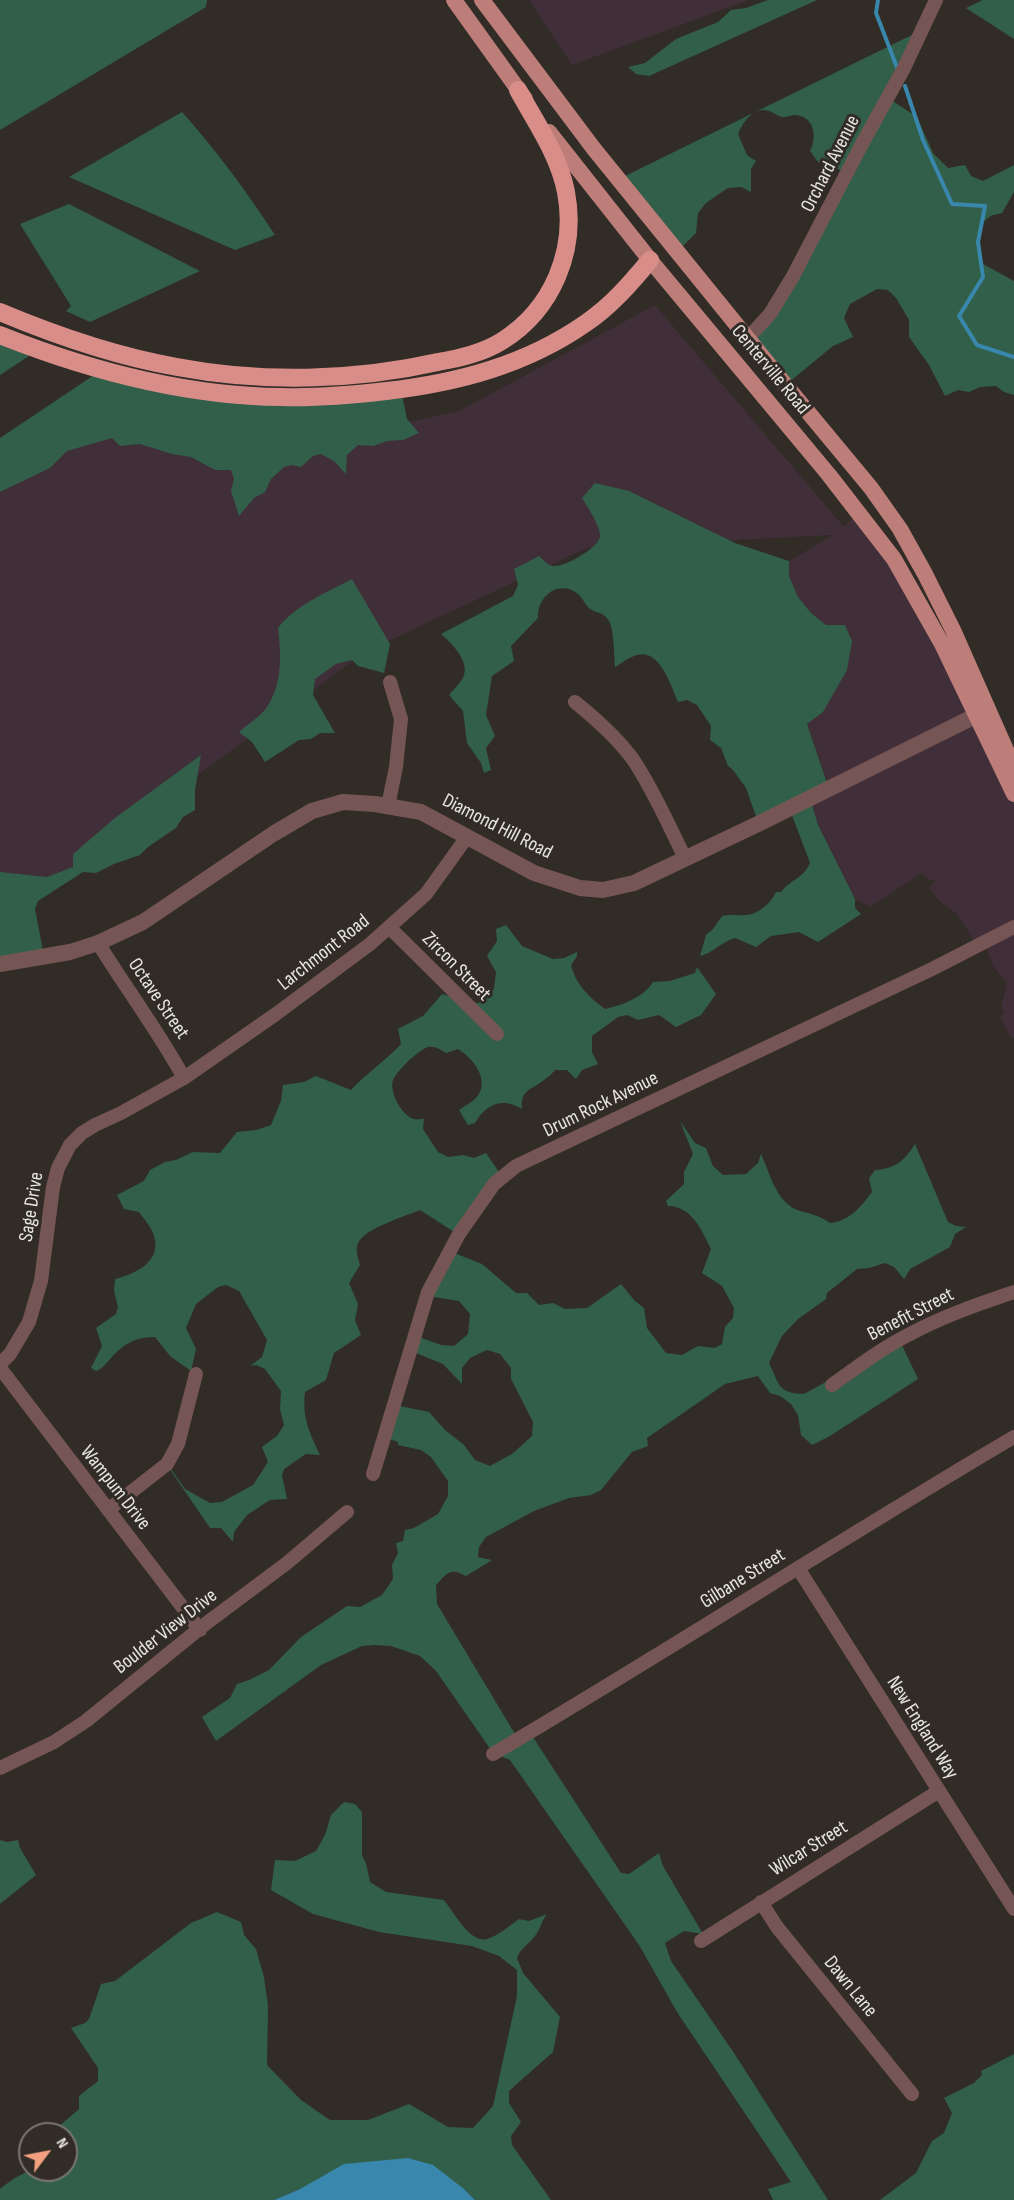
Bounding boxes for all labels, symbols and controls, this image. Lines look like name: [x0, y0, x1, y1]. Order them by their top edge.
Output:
street label: Orchard Avenue: [796, 112, 866, 216]
street label: Centerville Road: [726, 320, 814, 420]
street label: Diamond Hill Road: [438, 789, 556, 865]
street label: Larchmont Road: [273, 910, 375, 996]
street label: Zircon Street: [417, 928, 495, 1006]
street label: Octave Street: [122, 954, 194, 1044]
street label: Drum Rock Avenue: [540, 1067, 662, 1143]
street label: Sage Drive: [15, 1170, 49, 1244]
street label: Benefit Street: [864, 1283, 958, 1347]
street label: Wampum Drive: [75, 1441, 155, 1535]
street label: Gilbane Street: [696, 1544, 790, 1614]
street label: Boulder View Drive: [110, 1584, 222, 1680]
street label: New England Way: [881, 1672, 963, 1784]
street label: Wilcar Street: [766, 1816, 852, 1882]
street label: Dawn Lane: [818, 1951, 882, 2023]
north arrow: [18, 2122, 78, 2182]
text: N: [52, 2135, 72, 2152]

